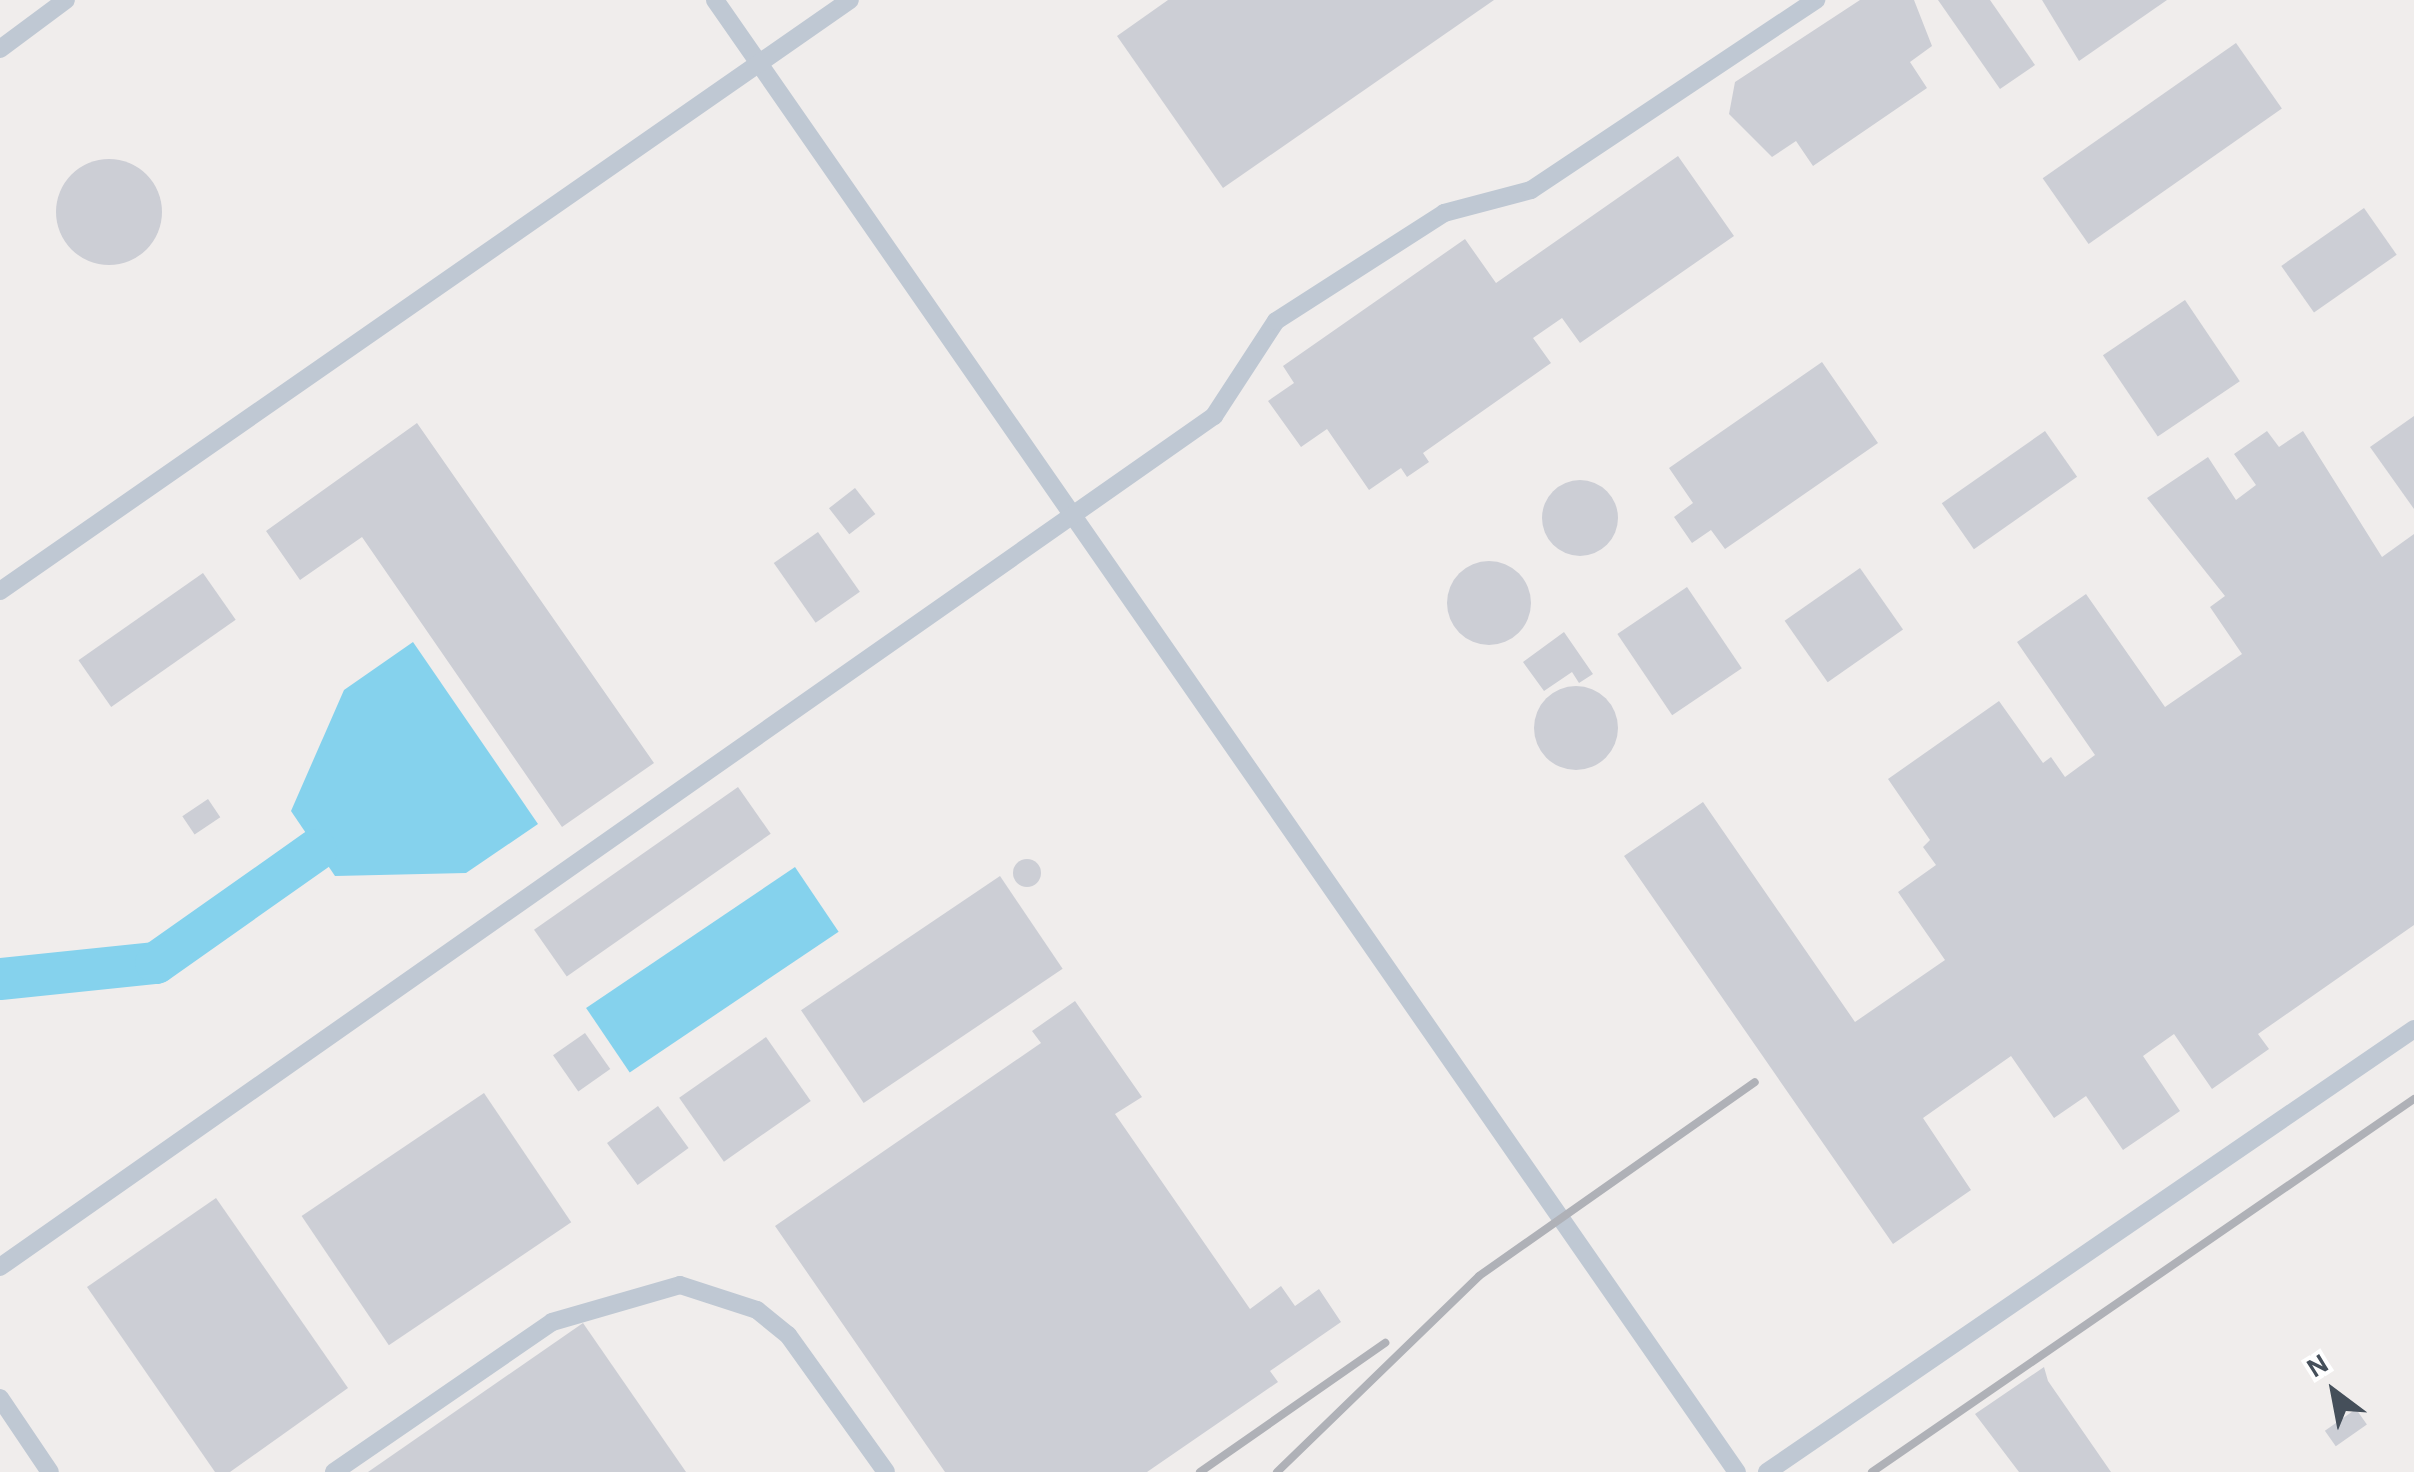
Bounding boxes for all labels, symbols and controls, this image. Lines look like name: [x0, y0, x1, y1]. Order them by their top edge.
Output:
north arrow: [2284, 1342, 2384, 1442]
text: N: [2302, 1350, 2334, 1384]

